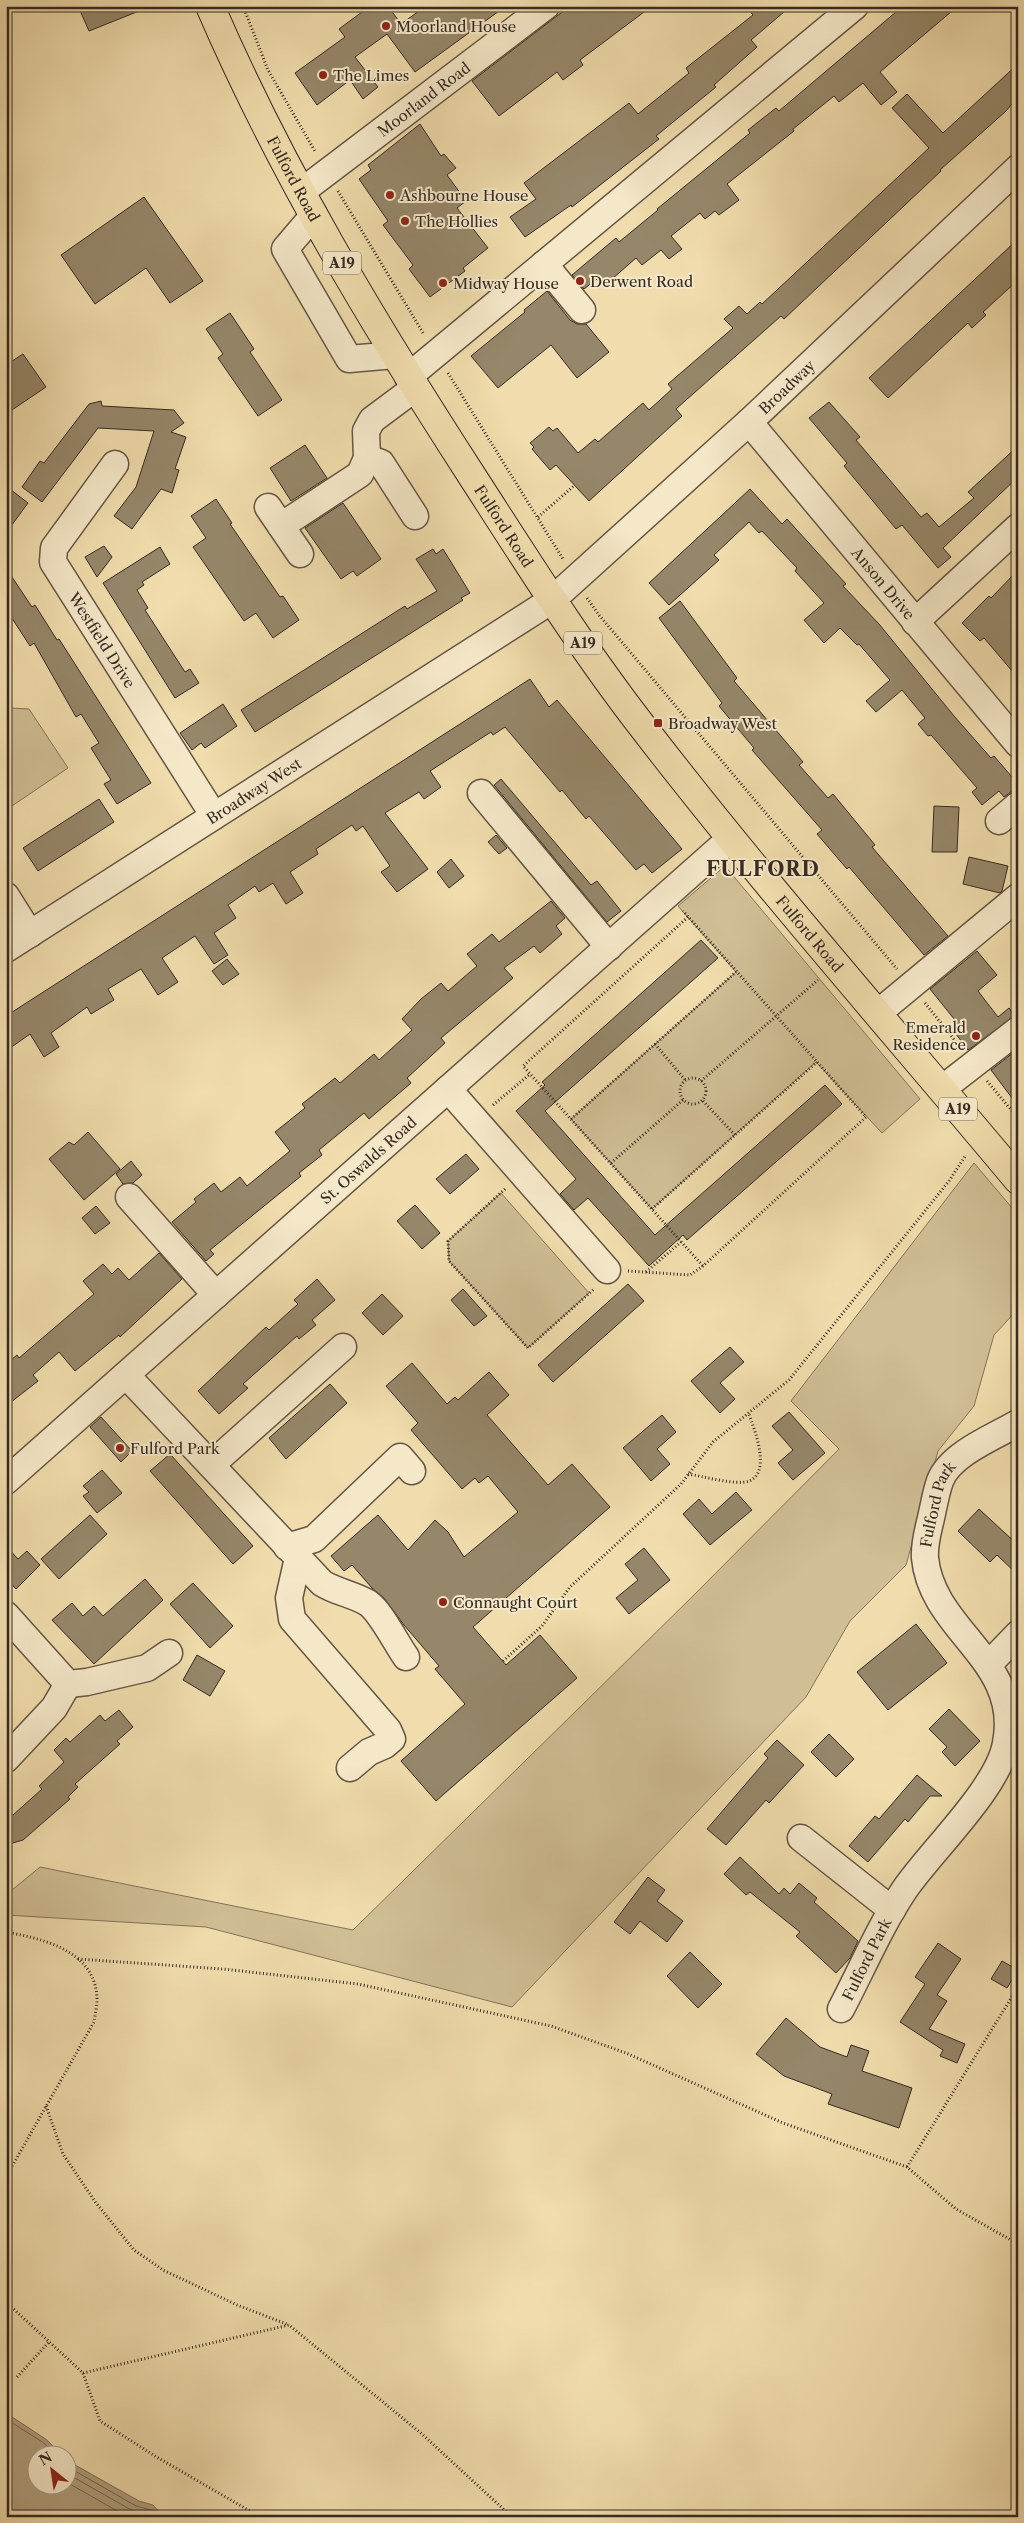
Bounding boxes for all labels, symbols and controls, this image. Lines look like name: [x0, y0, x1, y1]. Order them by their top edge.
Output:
place label: Moorland House: [396, 17, 516, 36]
marker: Moorland House: [380, 20, 392, 32]
street label: Moorland Road: [373, 58, 474, 140]
place label: The Limes: [333, 66, 409, 85]
marker: The Limes: [317, 69, 329, 81]
street label: Fulford Road: [263, 133, 325, 225]
place label: Ashbourne House: [399, 186, 529, 205]
marker: Ashbourne House: [384, 189, 396, 201]
place label: The Hollies: [415, 212, 498, 231]
marker: The Hollies: [399, 215, 411, 227]
road number: A19: [323, 252, 361, 274]
place label: Derwent Road: [590, 272, 693, 291]
place label: Midway House: [453, 274, 559, 293]
marker: Derwent Road: [574, 275, 586, 287]
marker: Midway House: [437, 277, 449, 289]
street label: Broadway: [754, 355, 819, 418]
street label: Fulford Road: [471, 481, 538, 571]
street label: Anson Drive: [847, 542, 919, 623]
street label: Westfield Drive: [64, 588, 140, 691]
road number: A19: [564, 632, 602, 654]
place label: Broadway West: [668, 714, 777, 733]
marker: Broadway West: [652, 717, 664, 729]
street label: Broadway West: [203, 753, 305, 828]
district label: FULFORD: [706, 857, 820, 881]
street label: Fulford Road: [772, 891, 847, 976]
place label: Emerald Residence: [892, 1018, 966, 1054]
marker: Emerald Residence: [970, 1030, 982, 1042]
road number: A19: [939, 1098, 977, 1120]
street label: St. Oswalds Road: [316, 1112, 420, 1208]
place label: Fulford Park: [130, 1439, 221, 1458]
marker: Fulford Park: [114, 1442, 126, 1454]
street label: Fulford Park: [916, 1456, 960, 1548]
place label: Connaught Court: [453, 1593, 579, 1612]
marker: Connaught Court: [437, 1596, 449, 1608]
street label: Fulford Park: [838, 1913, 896, 2003]
north arrow: [28, 2446, 78, 2496]
text: N: [36, 2448, 55, 2470]

